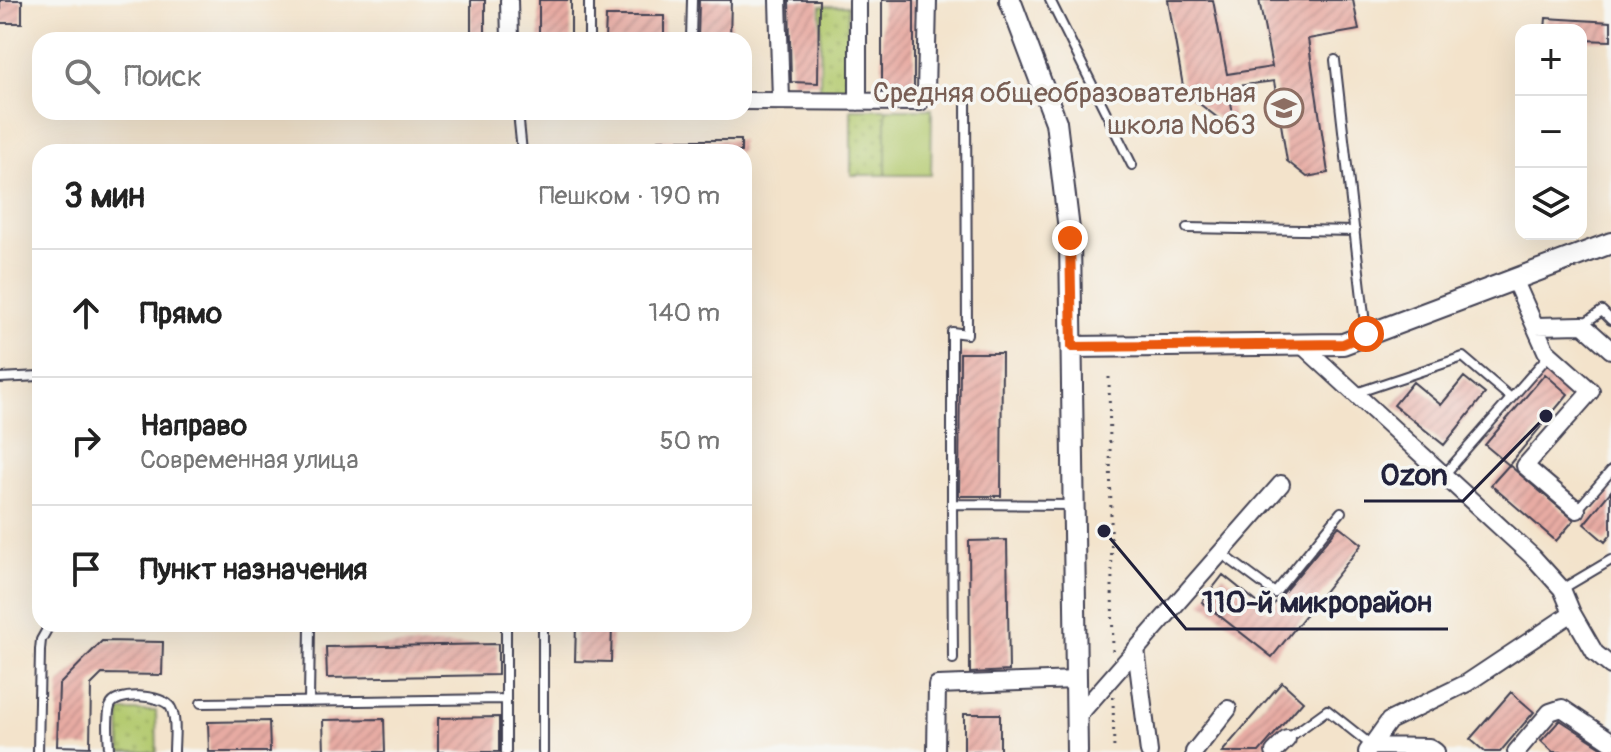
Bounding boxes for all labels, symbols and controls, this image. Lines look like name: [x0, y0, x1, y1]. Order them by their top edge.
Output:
map controls: [1515, 24, 1587, 240]
button: +: [1515, 24, 1587, 96]
search box: [32, 32, 752, 120]
icon: search: [60, 54, 104, 98]
text: Поиск: [124, 58, 202, 95]
place label: Средняя общеобразовательная школа №63: [873, 76, 1256, 143]
school or university icon: Средняя общеобразовательная школа №63: [1263, 87, 1305, 129]
button: −: [1515, 96, 1587, 168]
button: layers: [1515, 168, 1587, 240]
text: 3 мин: [64, 175, 145, 218]
text: Пешком · 190 m: [539, 180, 720, 212]
route end: [1052, 220, 1088, 256]
icon: ahead: [64, 291, 108, 335]
text: Прямо: [140, 295, 222, 332]
text: 140 m: [648, 297, 720, 329]
route start: [1348, 316, 1384, 352]
text: Направо: [140, 407, 247, 444]
icon: right: [64, 419, 108, 463]
text: 50 m: [659, 425, 720, 457]
text: Современная улица: [140, 444, 358, 476]
callout: Ozon: [1364, 447, 1463, 501]
text: Ozon: [1380, 457, 1448, 494]
icon: arrive: [64, 547, 108, 591]
text: Пункт назначения: [140, 551, 367, 588]
callout: 110-й микрорайон: [1186, 575, 1448, 629]
text: 110-й микрорайон: [1202, 584, 1432, 621]

